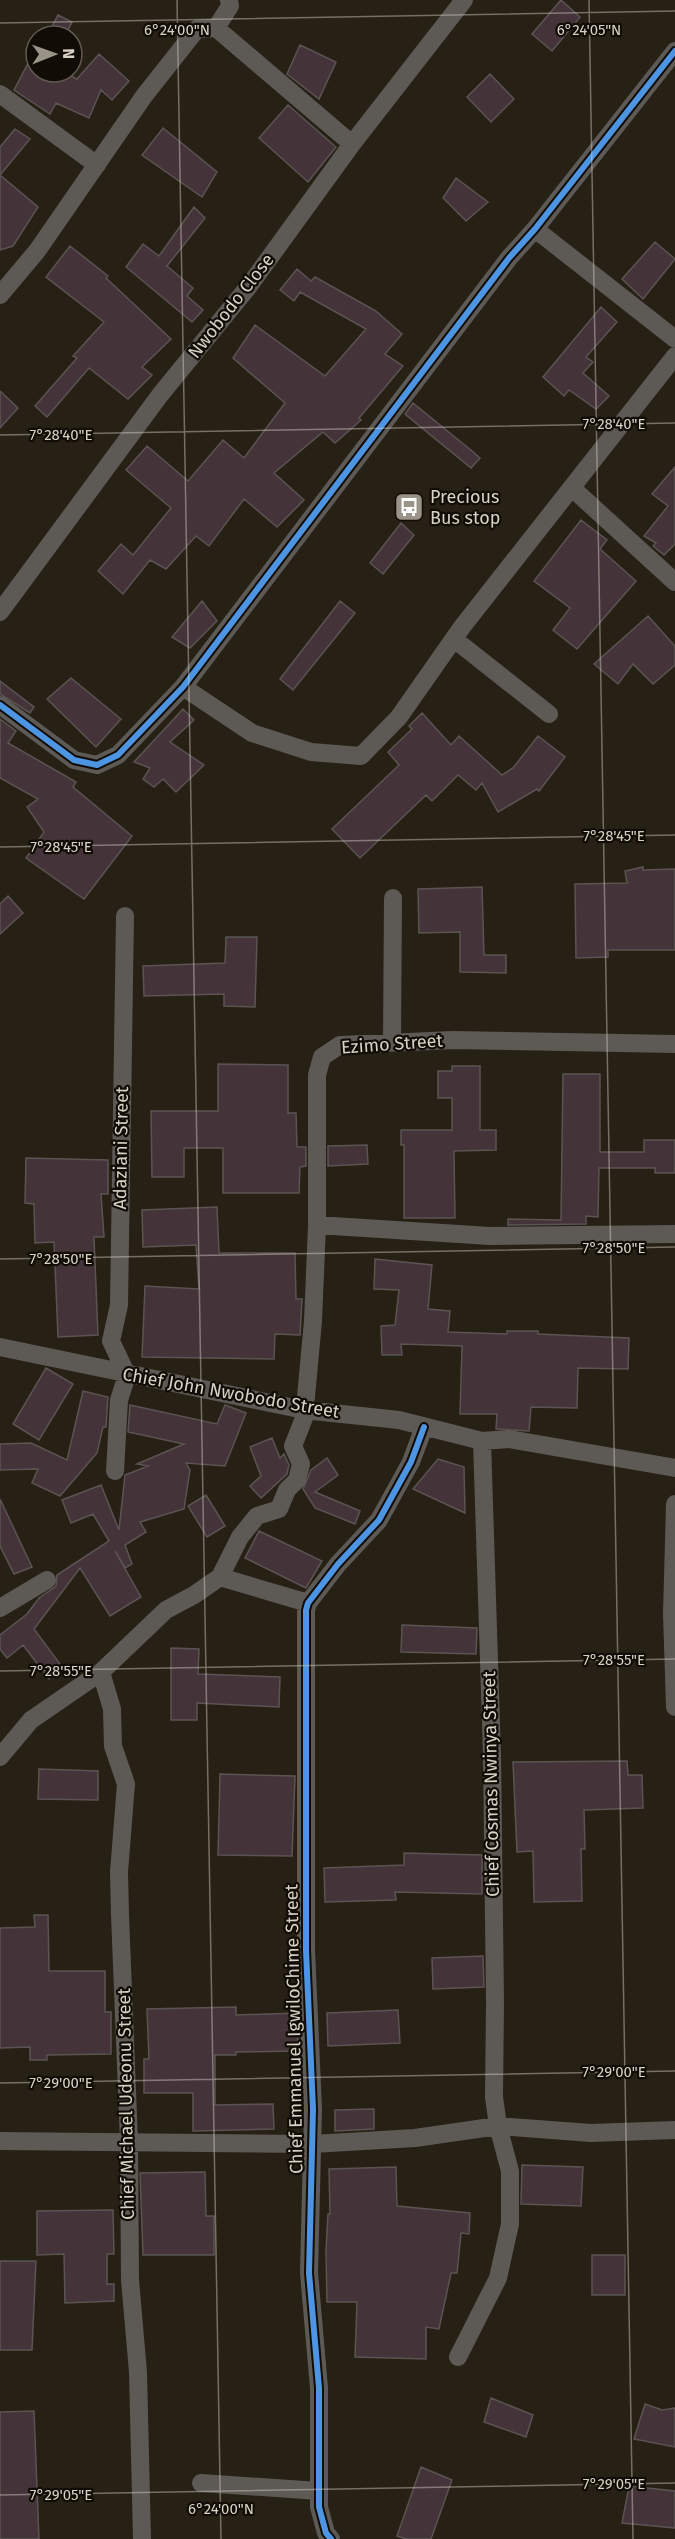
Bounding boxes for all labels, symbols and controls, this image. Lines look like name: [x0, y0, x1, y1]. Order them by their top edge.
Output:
text: 6°24'00"N: [144, 21, 210, 39]
text: 6°24'05"N: [557, 21, 621, 39]
north arrow: [24, 24, 84, 84]
text: N: [59, 48, 78, 59]
street label: Nwobodo Close: [183, 249, 279, 363]
text: 7°28'40"E: [582, 415, 646, 433]
text: 7°28'40"E: [29, 426, 93, 444]
place label: Precious Bus stop: [430, 486, 500, 529]
bus stop icon: Precious Bus stop: [393, 491, 425, 523]
text: 7°28'45"E: [583, 827, 645, 845]
text: 7°28'45"E: [30, 838, 92, 856]
street label: Ezimo Street: [340, 1029, 444, 1059]
street label: Adaziani Street: [109, 1086, 133, 1210]
text: 7°28'50"E: [582, 1239, 646, 1257]
text: 7°28'50"E: [29, 1250, 93, 1268]
street label: Chief John Nwobodo Street: [121, 1363, 342, 1423]
text: 7°28'55"E: [583, 1651, 645, 1669]
text: 7°28'55"E: [30, 1662, 92, 1680]
street label: Chief Cosmas Nwinya Street: [478, 1671, 504, 1897]
street label: Chief Emmanuel IgwiloChime Street: [280, 1883, 308, 2174]
street label: Chief Michael Udeonu Street: [113, 1988, 139, 2220]
text: 7°29'00"E: [582, 2063, 646, 2081]
text: 7°29'00"E: [29, 2074, 93, 2092]
text: 7°29'05"E: [583, 2475, 645, 2493]
text: 7°29'05"E: [30, 2486, 92, 2504]
text: 6°24'00"N: [188, 2500, 254, 2518]

